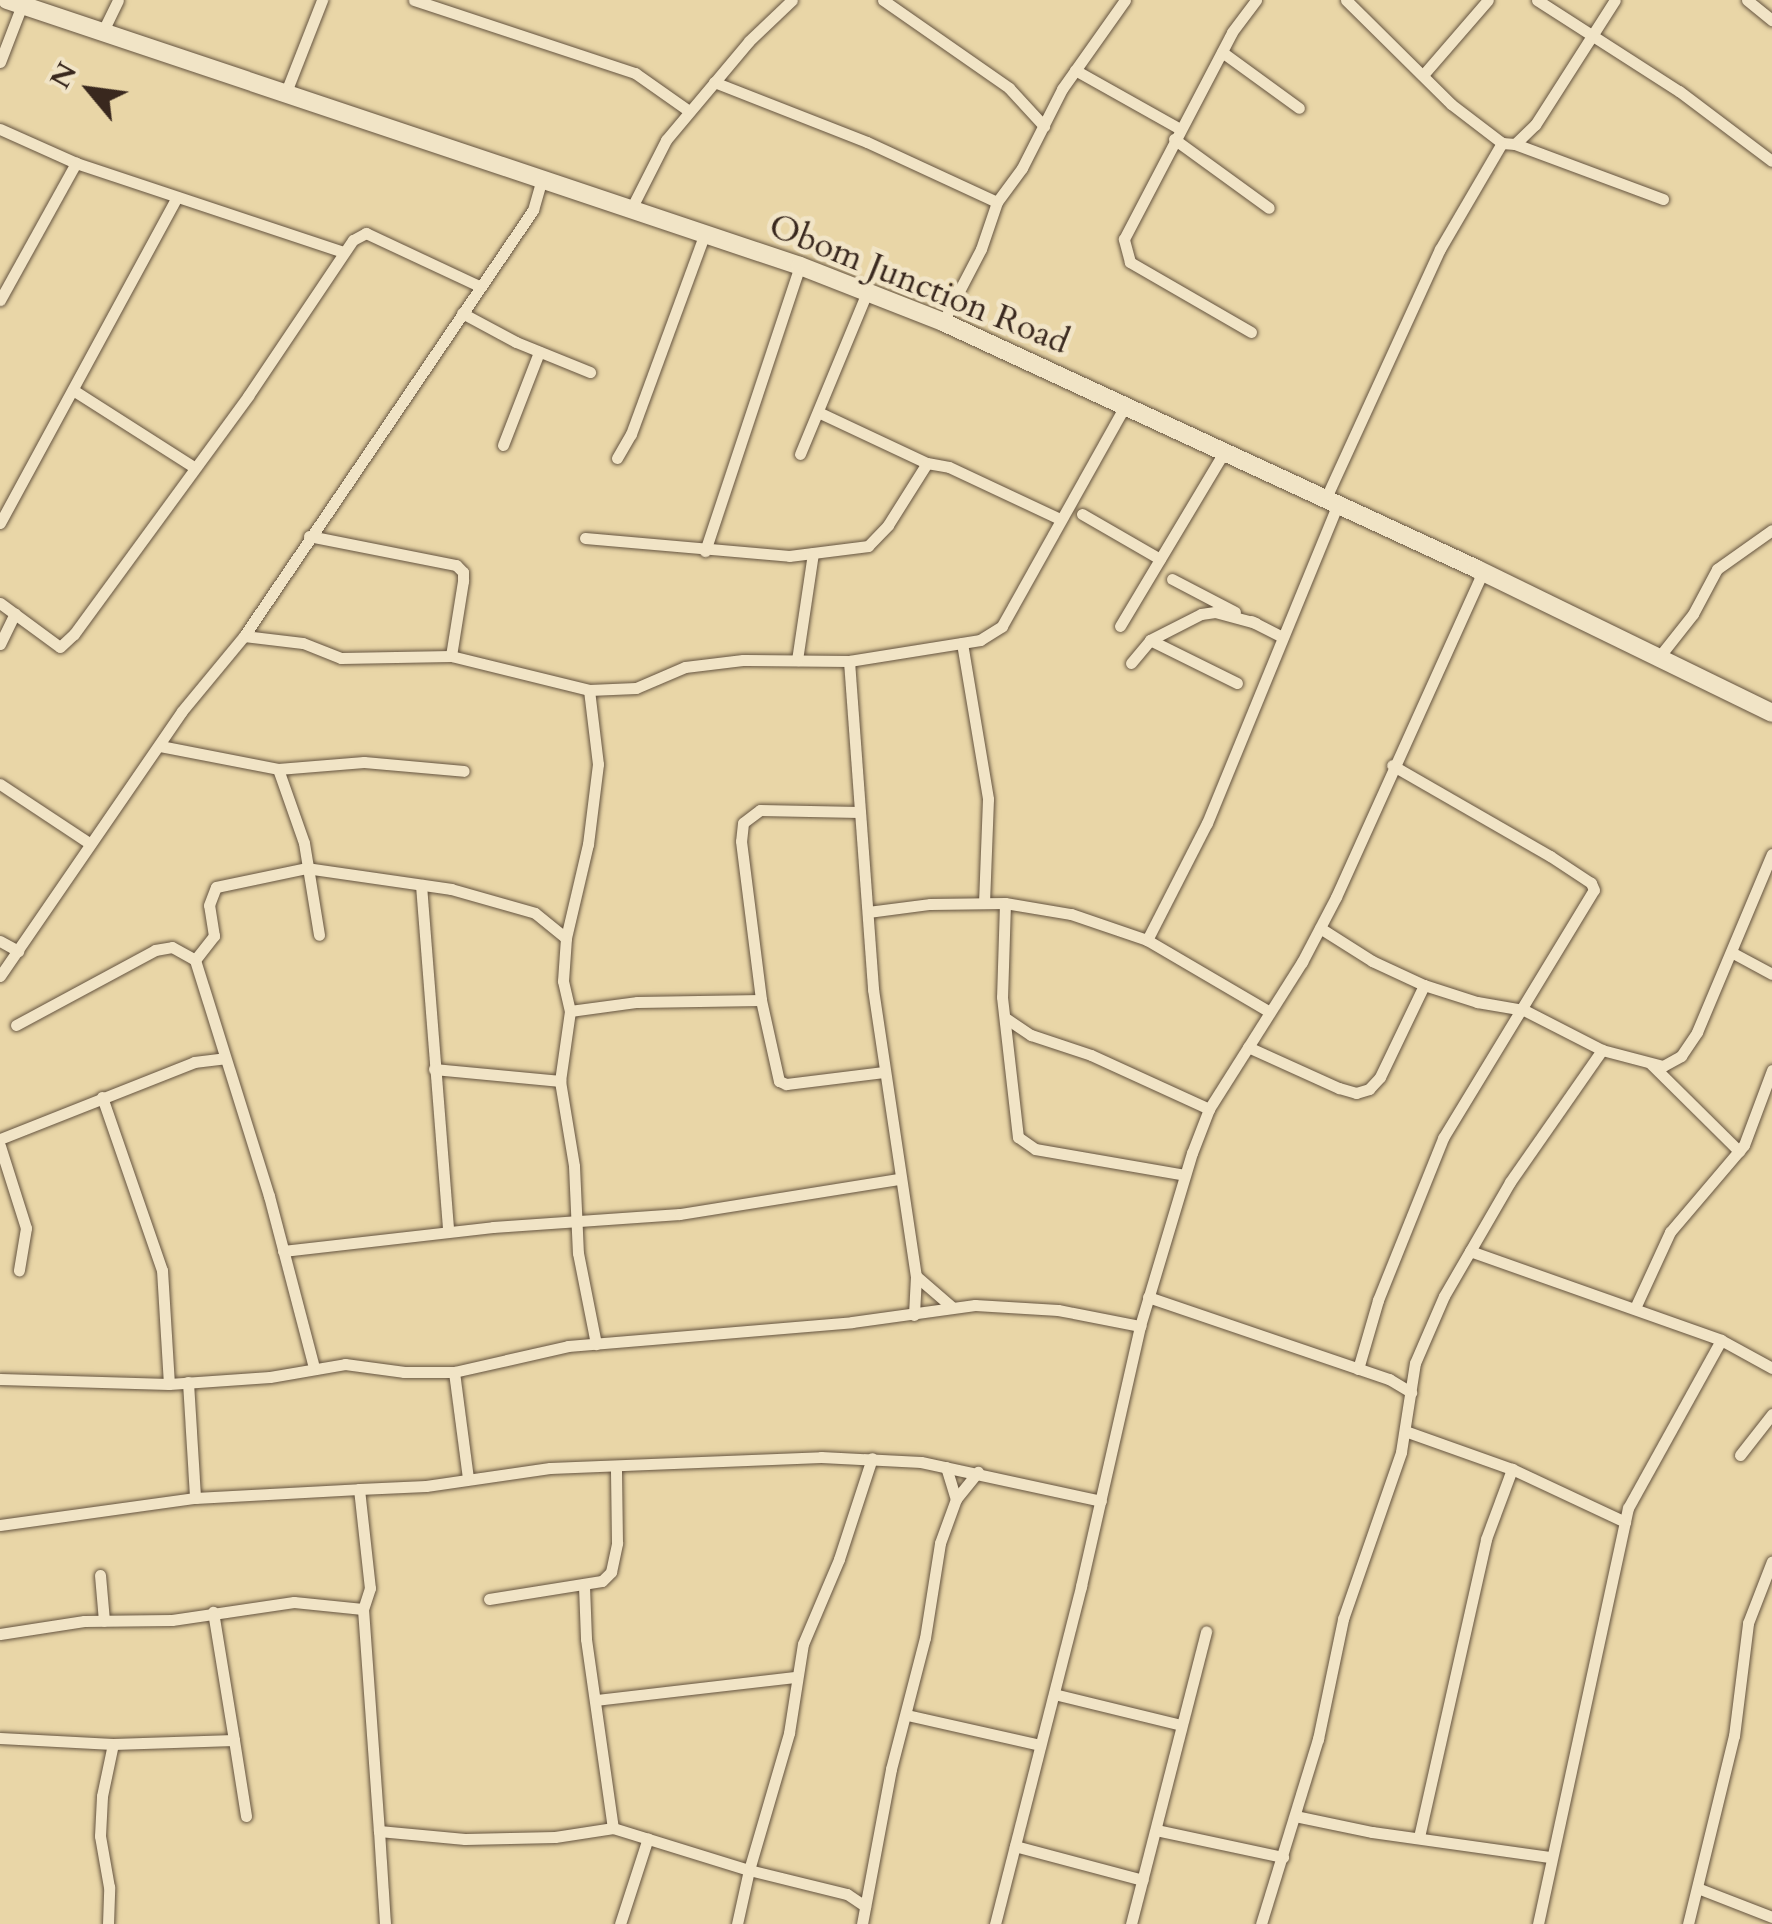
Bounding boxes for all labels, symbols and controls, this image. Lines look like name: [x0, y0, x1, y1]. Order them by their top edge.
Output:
north arrow: [40, 40, 140, 140]
text: N: [41, 56, 86, 95]
street label: Obom Junction Road: [763, 205, 1075, 363]

